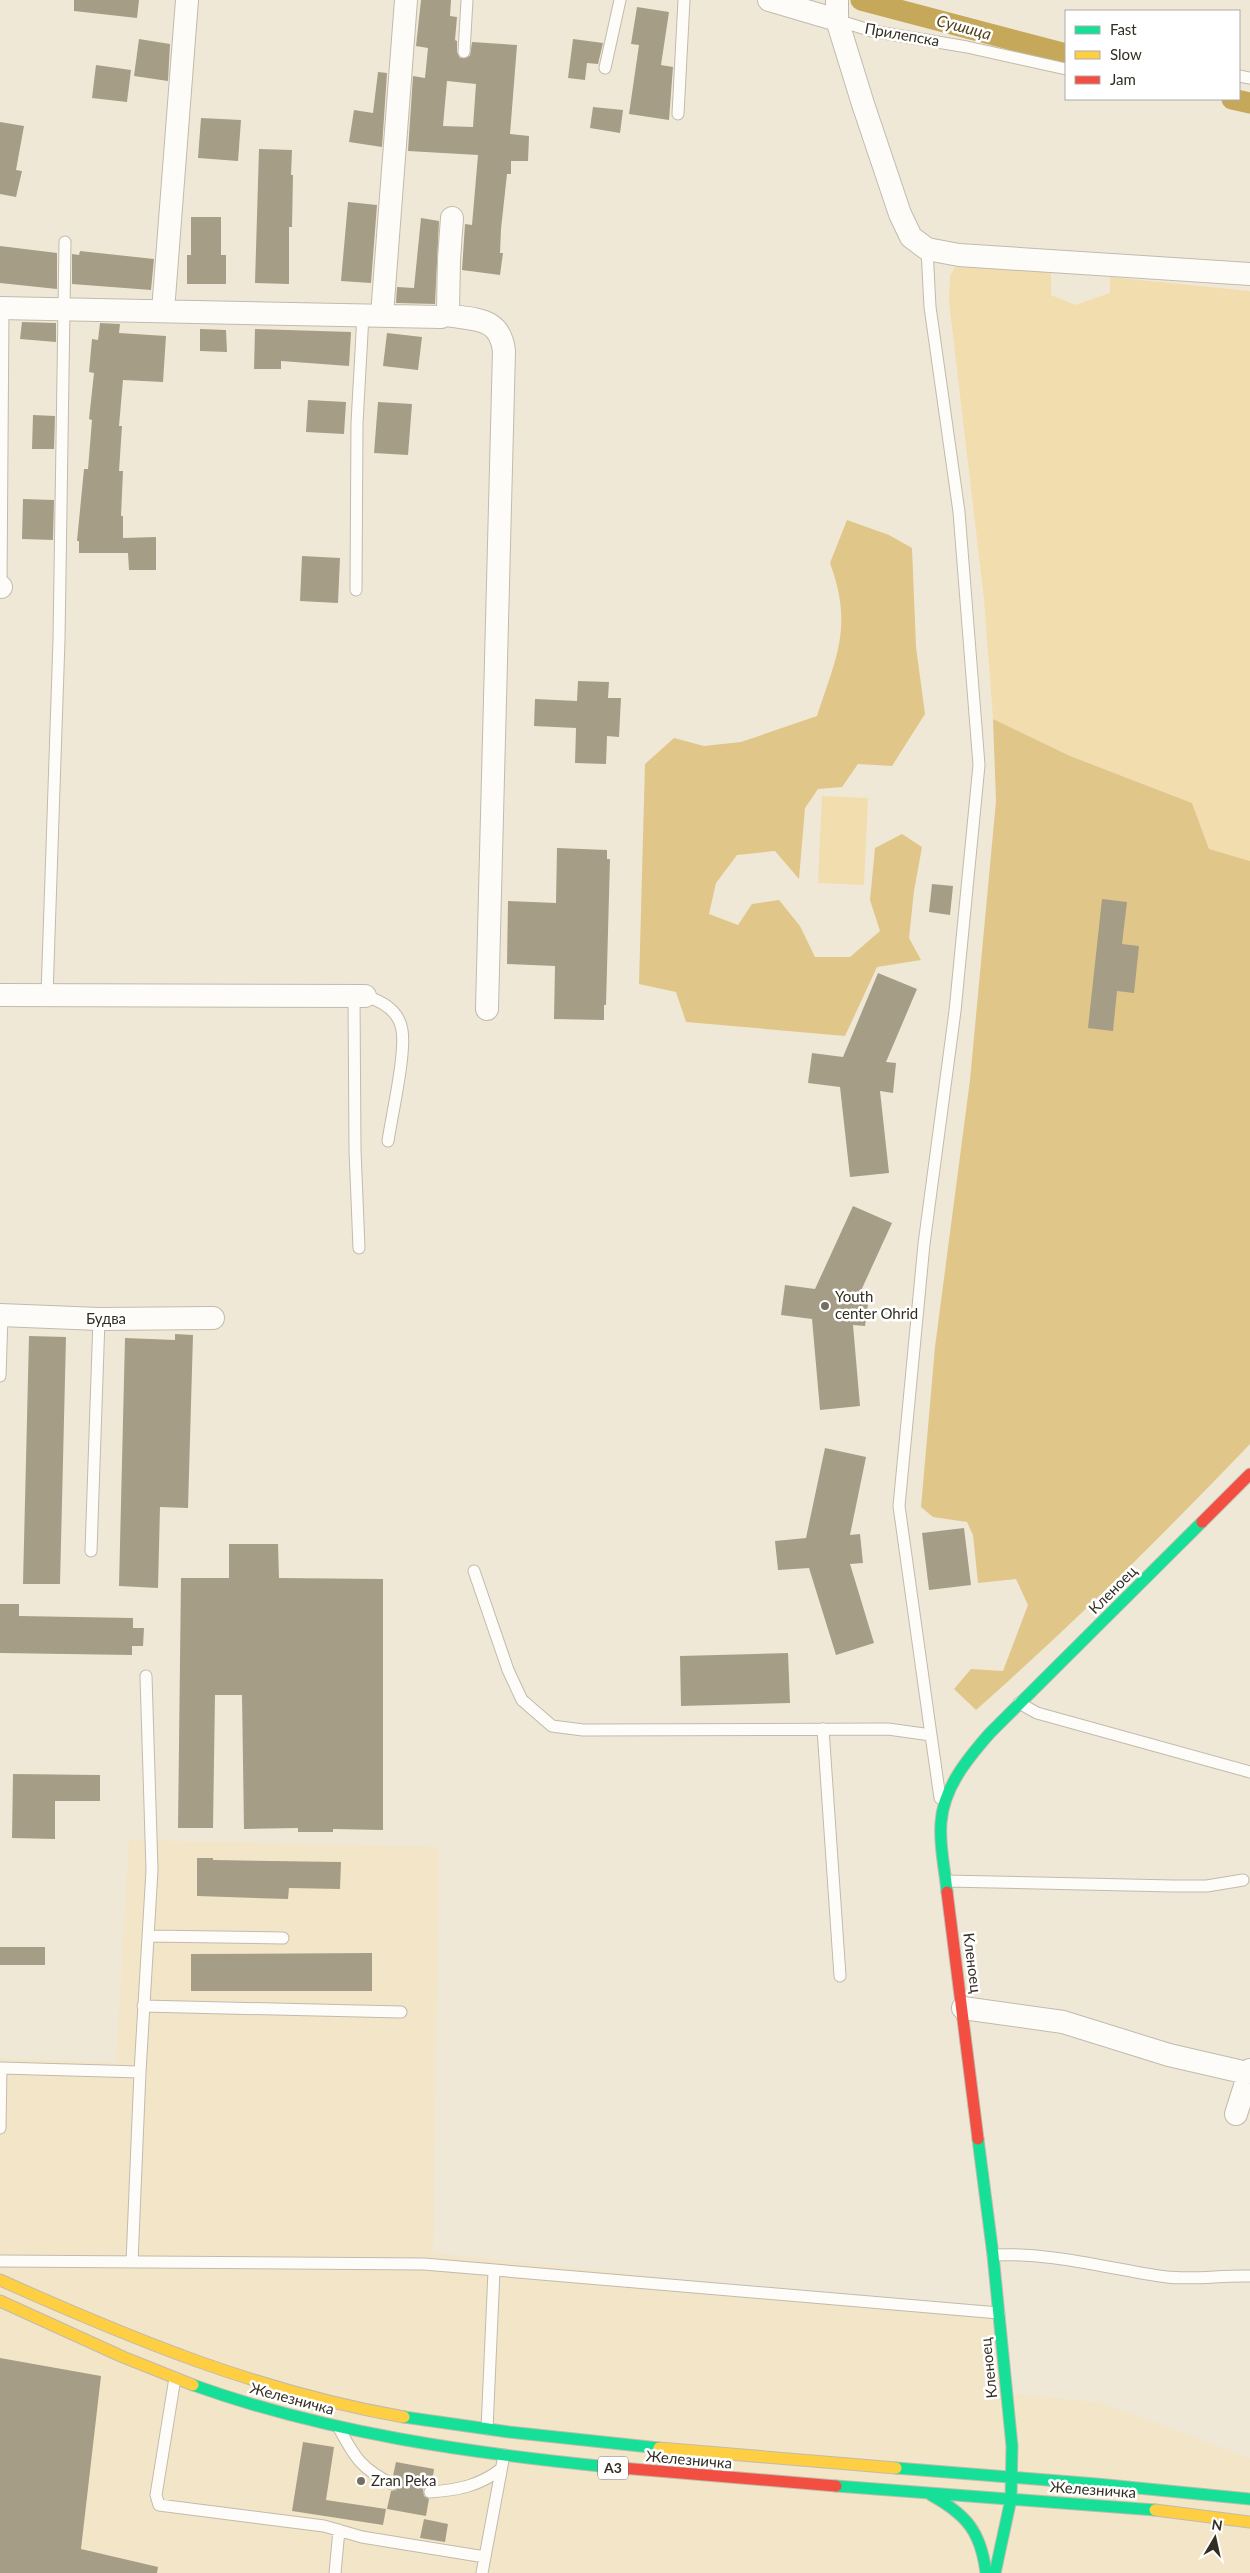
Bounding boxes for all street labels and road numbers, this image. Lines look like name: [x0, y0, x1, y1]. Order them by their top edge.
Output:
street label: Прилепска: [863, 19, 941, 49]
street label: Будва: [86, 1309, 126, 1327]
street label: Кленоец: [1084, 1561, 1140, 1617]
street label: Кленоец: [960, 1932, 986, 1994]
street label: Кленоец: [976, 2337, 1000, 2399]
street label: Железничка: [248, 2378, 336, 2418]
street label: Железничка: [645, 2446, 733, 2472]
road number: A3: [598, 2456, 628, 2480]
street label: Железничка: [1049, 2477, 1137, 2501]

